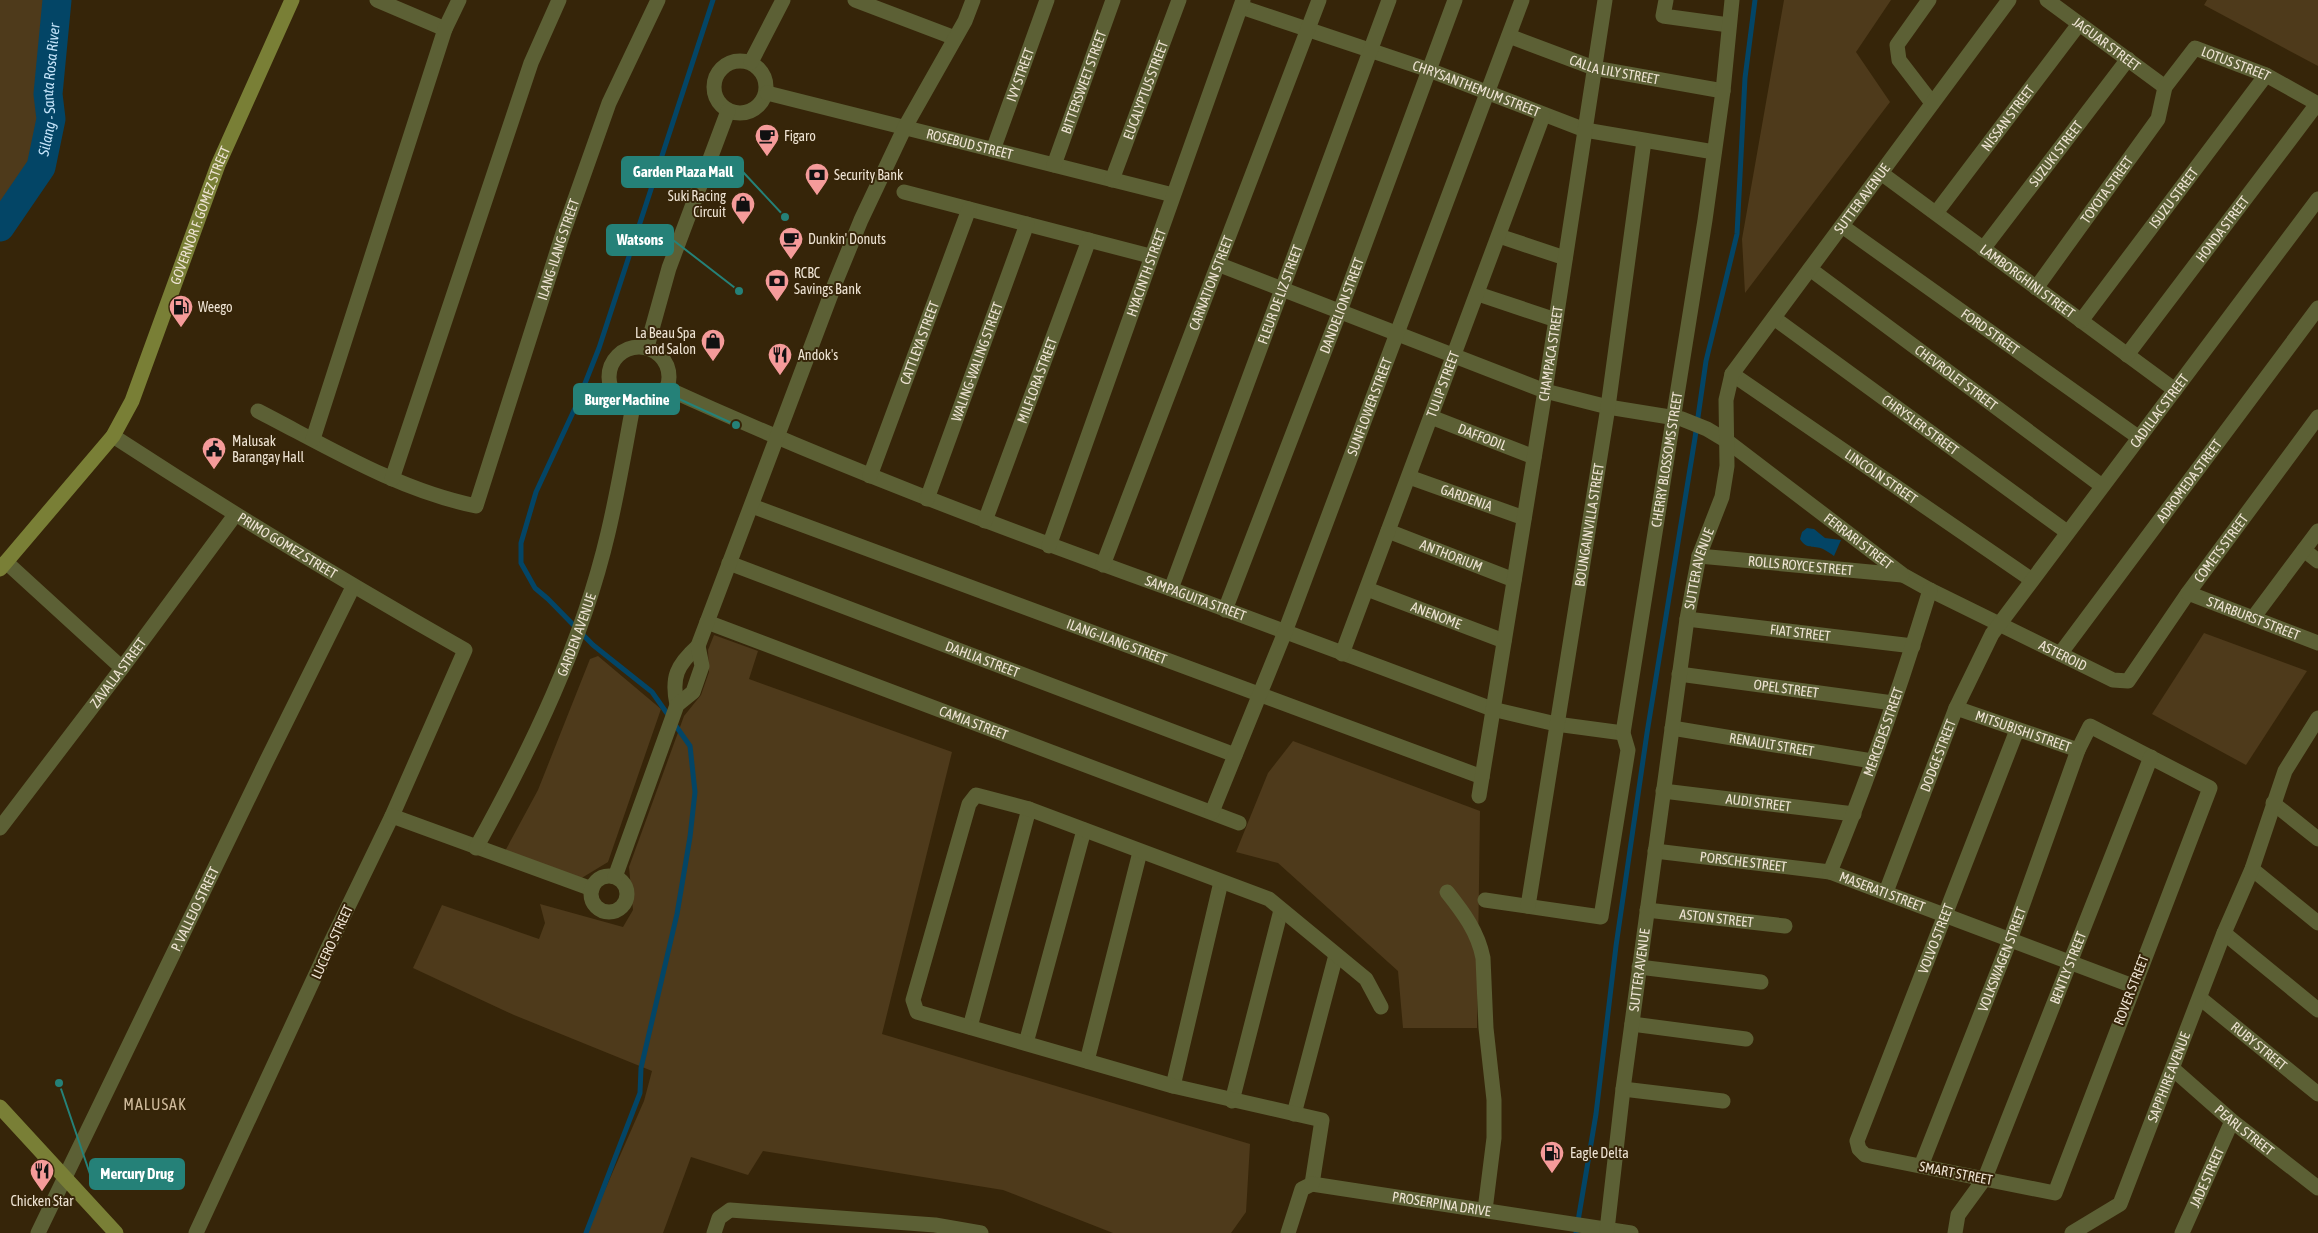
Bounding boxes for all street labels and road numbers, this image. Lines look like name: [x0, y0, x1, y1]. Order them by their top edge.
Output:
street label: JAGUAR STREET: [2070, 14, 2143, 74]
street label: BITTERSWEET STREET: [1058, 28, 1109, 136]
street label: EUCALYPTUS STREET: [1120, 38, 1171, 142]
street label: LOTUS STREET: [2199, 43, 2273, 84]
street label: IVY STREET: [1003, 46, 1037, 104]
street label: CALLA LILY STREET: [1567, 51, 1660, 87]
street label: CHRYSANTHEMUM STREET: [1411, 57, 1542, 120]
street label: NISSAN STREET: [1978, 82, 2038, 154]
street label: SUZUKI STREET: [2026, 118, 2086, 190]
street label: ROSEBUD STREET: [925, 125, 1015, 162]
street label: GOVERNOR F. GOMEZ STREET: [167, 144, 233, 287]
street label: TOYOTA STREET: [2077, 153, 2136, 227]
street label: SUTTER AVENUE: [1831, 160, 1893, 237]
street label: ISUZU STREET: [2146, 165, 2201, 231]
street label: HONDA STREET: [2192, 193, 2252, 265]
street label: ILANG-ILANG STREET: [534, 197, 582, 302]
street label: HYACINTH STREET: [1123, 227, 1169, 319]
street label: CARNATION STREET: [1186, 233, 1236, 332]
street label: LAMBORGHINI STREET: [1977, 241, 2078, 321]
street label: FLEUR DE LIZ STREET: [1254, 243, 1306, 346]
street label: DANDELION STREET: [1316, 255, 1367, 356]
street label: CATTLEYA STREET: [897, 299, 942, 387]
street label: WALING-WALING STREET: [948, 300, 1006, 423]
street label: CHAMPACA STREET: [1535, 305, 1566, 403]
street label: FORD STREET: [1958, 305, 2022, 358]
street label: MILFLORA STREET: [1014, 335, 1060, 425]
street label: CHEVROLET STREET: [1912, 342, 2001, 413]
street label: TULIP STREET: [1423, 349, 1462, 420]
street label: SUNFLOWER STREET: [1344, 355, 1395, 458]
street label: CADILLAC STREET: [2127, 371, 2192, 451]
street label: CHERRY BLOSSOMS STREET: [1648, 391, 1685, 528]
street label: CHRYSLER STREET: [1879, 391, 1962, 458]
street label: DAFFODIL: [1456, 420, 1510, 454]
street label: ADROMEDA STREET: [2153, 436, 2225, 525]
street label: LINCOLN STREET: [1842, 446, 1920, 507]
street label: BOUNGAINVILLA STREET: [1571, 462, 1607, 588]
street label: GARDENIA: [1438, 481, 1495, 514]
street label: PRIMO GOMEZ STREET: [235, 509, 340, 582]
street label: FERRARI STREET: [1821, 510, 1896, 572]
street label: COMETS STREET: [2191, 511, 2251, 585]
street label: SUTTER AVENUE: [1681, 526, 1717, 611]
street label: ANTHORIUM: [1418, 536, 1485, 575]
street label: ROLLS ROYCE STREET: [1747, 553, 1854, 578]
street label: SAMPAGUITA STREET: [1143, 572, 1248, 624]
street label: GARDEN AVENUE: [554, 591, 599, 679]
street label: STARBURST STREET: [2205, 593, 2302, 643]
street label: ANENOME: [1409, 598, 1464, 632]
street label: ILANG-ILANG STREET: [1064, 615, 1169, 667]
street label: FIAT STREET: [1769, 621, 1831, 644]
street label: ZAVALLA STREET: [87, 635, 149, 711]
street label: ASTEROID: [2036, 637, 2090, 674]
street label: DAHLIA STREET: [943, 638, 1022, 680]
street label: OPEL STREET: [1752, 676, 1820, 701]
street label: MERCEDES STREET: [1860, 685, 1906, 779]
street label: CAMIA STREET: [937, 703, 1010, 743]
street label: MITSUBISHI STREET: [1973, 707, 2073, 755]
street label: DODGE STREET: [1917, 717, 1959, 794]
street label: RENAULT STREET: [1728, 730, 1815, 759]
street label: AUDI STREET: [1725, 791, 1792, 814]
street label: PORSCHE STREET: [1699, 848, 1788, 875]
street label: P. VALLEJO STREET: [168, 864, 222, 954]
street label: MASERATI STREET: [1837, 868, 1927, 915]
street label: VOLVO STREET: [1915, 901, 1957, 976]
street label: LUCERO STREET: [308, 902, 356, 982]
street label: VOLKSWAGEN STREET: [1975, 905, 2029, 1014]
street label: ASTON STREET: [1679, 906, 1754, 930]
street label: SUTTER AVENUE: [1626, 928, 1653, 1012]
street label: BENTLY STREET: [2046, 929, 2089, 1006]
street label: ROVER STREET: [2110, 953, 2152, 1027]
street label: RUBY STREET: [2228, 1019, 2290, 1073]
street label: SAPPHIRE AVENUE: [2144, 1030, 2193, 1124]
street label: PEARL STREET: [2212, 1102, 2277, 1159]
street label: JADE STREET: [2186, 1145, 2227, 1210]
street label: SMART STREET: [1918, 1158, 1994, 1188]
street label: PROSERPINA DRIVE: [1391, 1188, 1492, 1219]

